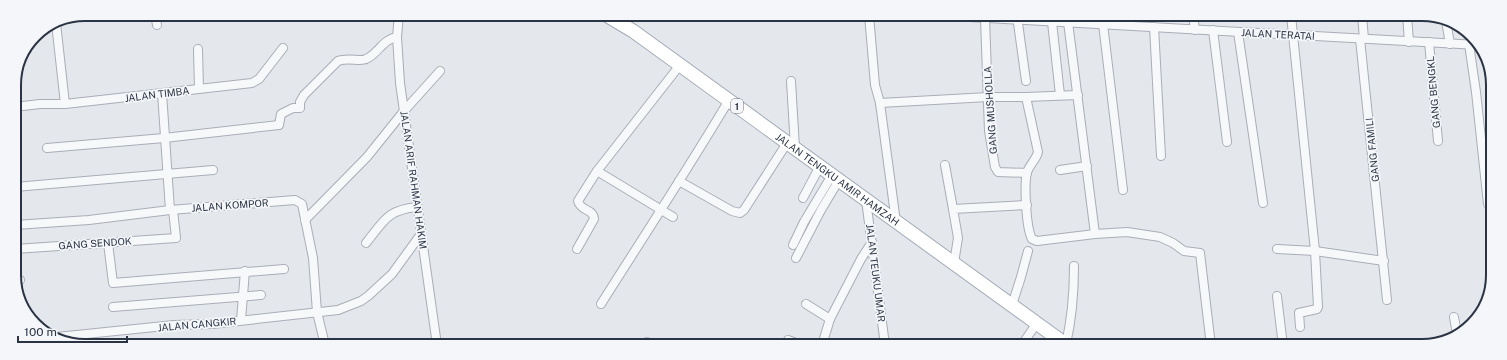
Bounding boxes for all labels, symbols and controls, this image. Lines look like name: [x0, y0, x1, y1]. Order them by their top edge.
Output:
street label: JALAN TERATAI: [1241, 26, 1315, 42]
street label: GANG BENGKL: [1424, 55, 1442, 129]
street label: GANG MUSHOLLA: [981, 66, 999, 154]
street label: JALAN TIMBA: [124, 84, 190, 104]
road number: 1: [731, 99, 743, 113]
street label: JALAN ARIF RAHMAN HAKIM: [398, 110, 430, 250]
street label: GANG FAMILI: [1363, 117, 1381, 183]
street label: JALAN TENGKU AMIR HAMZAH: [773, 130, 902, 228]
street label: JALAN KOMPOR: [191, 196, 269, 214]
street label: JALAN TEUKU UMAR: [864, 223, 888, 323]
street label: GANG SENDOK: [58, 234, 132, 252]
street label: JALAN CANGKIR: [157, 315, 237, 333]
scale bar: [18, 318, 127, 344]
text: 100 m: [24, 325, 57, 339]

